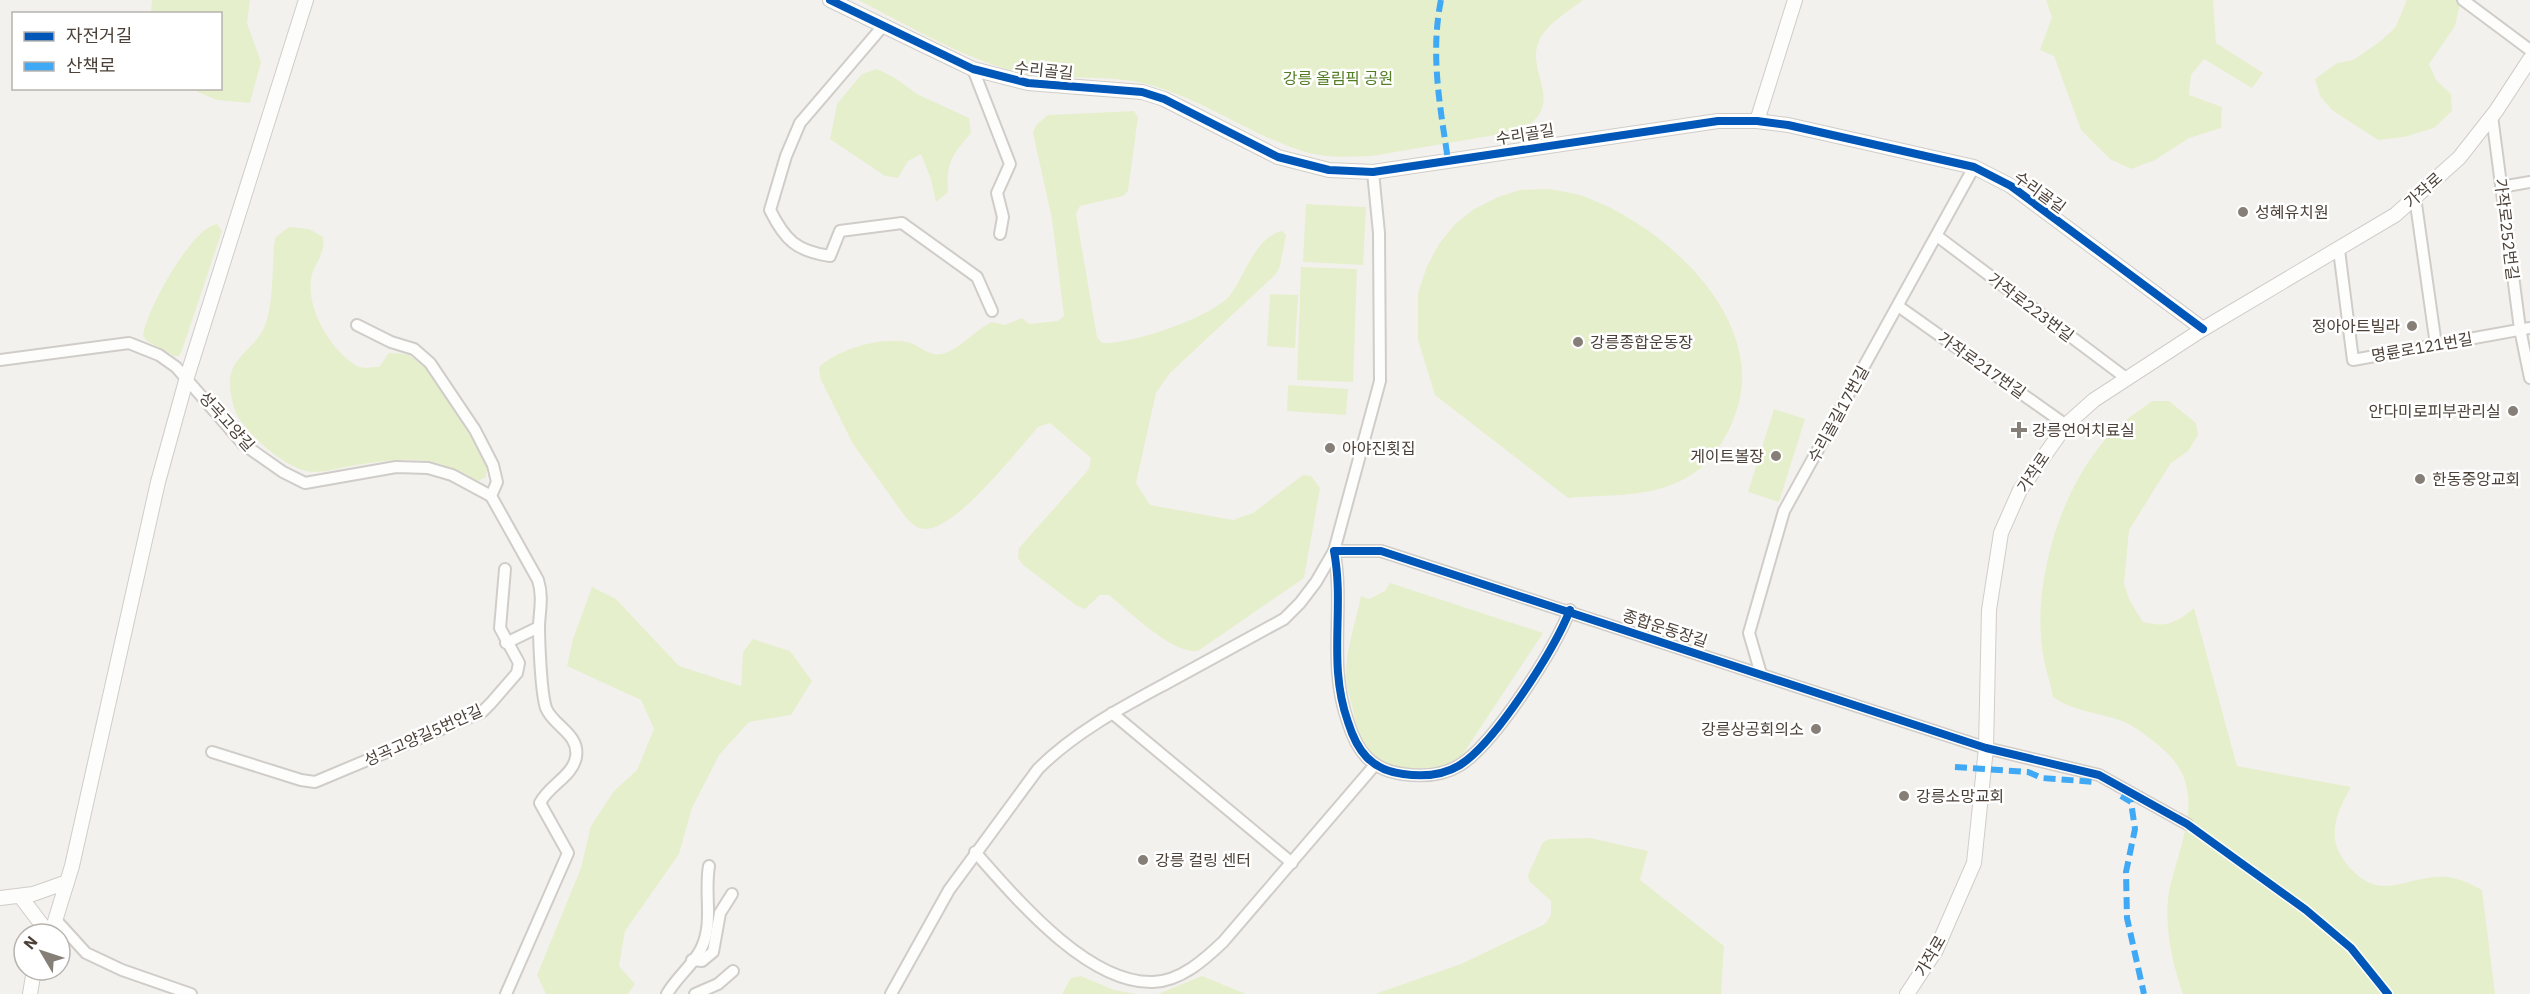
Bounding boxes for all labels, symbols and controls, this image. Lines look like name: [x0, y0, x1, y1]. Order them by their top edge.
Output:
legend: [12, 12, 222, 90]
text: 자전거길: [66, 24, 132, 47]
text: 산책로: [66, 54, 116, 77]
street label: 수리골길: [1014, 57, 1074, 83]
park label: 강릉 올림픽 공원: [1283, 68, 1393, 88]
street label: 수리골길: [1494, 120, 1556, 148]
street label: 수리골길: [2010, 167, 2070, 217]
street label: 가작로: [2400, 168, 2446, 212]
street label: 가작로252번길: [2491, 177, 2523, 281]
place label: 성혜유치원: [2255, 202, 2329, 222]
marker: 성혜유치원: [2236, 205, 2250, 219]
street label: 가작로223번길: [1984, 268, 2078, 346]
place label: 정아아트빌라: [2312, 316, 2400, 336]
marker: 정아아트빌라: [2405, 319, 2419, 333]
street label: 가작로217번길: [1934, 327, 2030, 403]
street label: 명륜로121번길: [2370, 328, 2474, 366]
place label: 강릉종합운동장: [1590, 332, 1693, 352]
marker: 강릉종합운동장: [1571, 335, 1585, 349]
street label: 수리골길17번길: [1803, 362, 1873, 466]
street label: 성곡고양길: [195, 387, 259, 455]
place label: 안다미로피부관리실: [2369, 401, 2501, 421]
marker: 안다미로피부관리실: [2506, 404, 2520, 418]
place label: 강릉언어치료실: [2032, 420, 2135, 440]
marker: 강릉언어치료실: [2010, 421, 2028, 439]
place label: 아야진횟집: [1342, 438, 1416, 458]
marker: 아야진횟집: [1323, 441, 1337, 455]
place label: 게이트볼장: [1690, 446, 1764, 466]
street label: 가작로: [2012, 448, 2054, 496]
marker: 게이트볼장: [1769, 449, 1783, 463]
place label: 한동중앙교회: [2432, 469, 2520, 489]
marker: 한동중앙교회: [2413, 472, 2427, 486]
street label: 종합운동장길: [1620, 605, 1710, 651]
street label: 성곡고양길5번안길: [361, 700, 485, 770]
place label: 강릉상공회의소: [1701, 719, 1804, 739]
marker: 강릉상공회의소: [1809, 722, 1823, 736]
place label: 강릉소망교회: [1916, 786, 2004, 806]
marker: 강릉소망교회: [1897, 789, 1911, 803]
place label: 강릉 컬링 센터: [1155, 850, 1251, 870]
marker: 강릉 컬링 센터: [1136, 853, 1150, 867]
north arrow: [12, 922, 72, 982]
text: N: [19, 932, 42, 953]
street label: 가작로: [1910, 932, 1950, 980]

